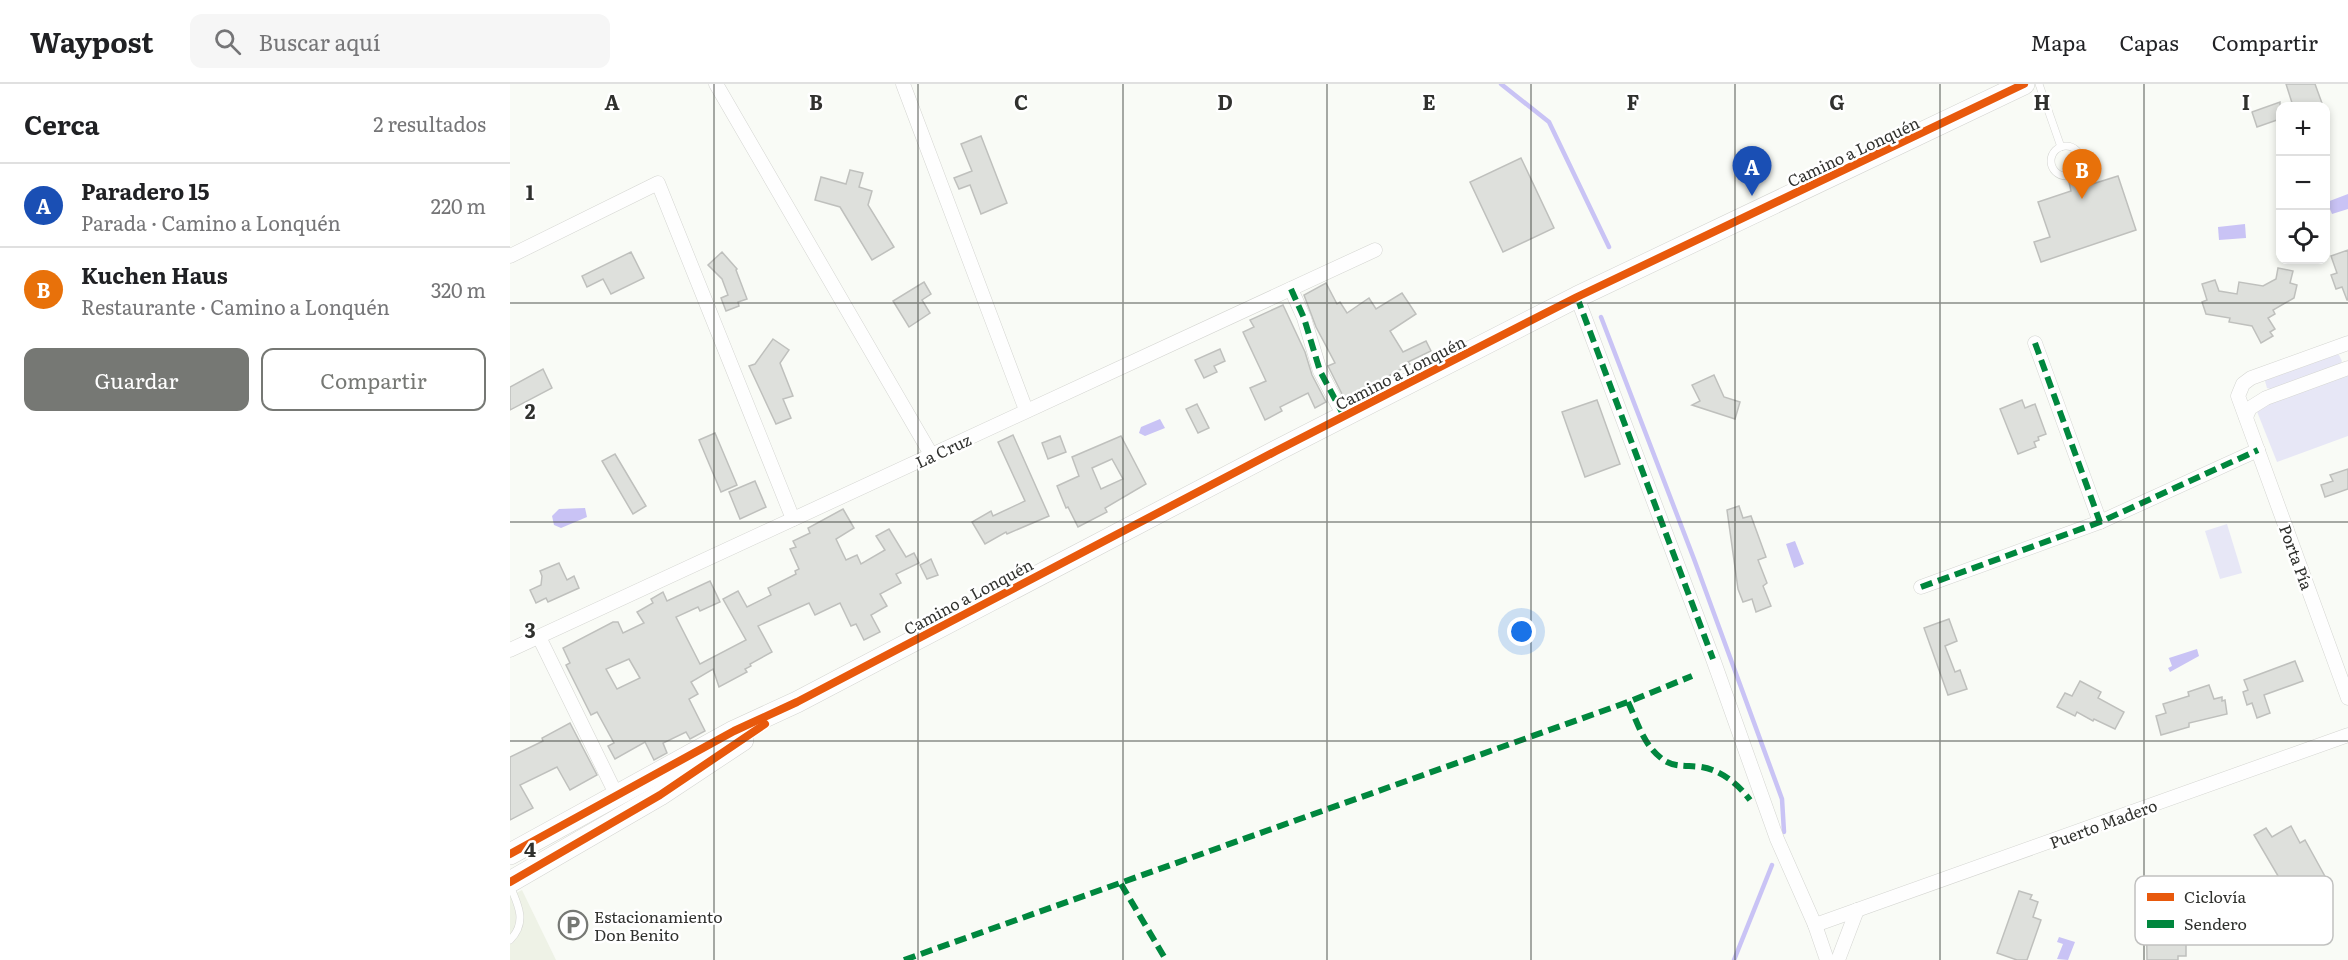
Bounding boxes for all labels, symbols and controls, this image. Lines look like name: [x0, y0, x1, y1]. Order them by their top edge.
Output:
search box: [190, 14, 610, 68]
text: Waypost: [30, 20, 154, 62]
icon: search: [211, 25, 244, 58]
text: Buscar aquí: [259, 25, 380, 58]
text: Mapa: [2030, 26, 2087, 57]
text: Capas: [2120, 26, 2179, 57]
text: Compartir: [2212, 26, 2318, 57]
text: A: [604, 86, 620, 116]
text: B: [809, 86, 823, 116]
text: C: [1014, 86, 1028, 116]
text: D: [1217, 86, 1233, 116]
text: E: [1422, 86, 1436, 116]
text: F: [1627, 86, 1640, 116]
text: G: [1829, 86, 1845, 116]
text: H: [2034, 86, 2050, 116]
text: I: [2242, 86, 2250, 116]
map controls: [2276, 102, 2330, 264]
button: +: [2276, 102, 2330, 156]
text: Cerca: [24, 104, 100, 143]
text: 2 resultados: [373, 108, 486, 138]
street label: Camino a Lonquén: [1783, 110, 1923, 192]
pin: A: [1732, 147, 1772, 196]
pin: B: [2062, 150, 2102, 199]
button: −: [2276, 156, 2330, 210]
text: Paradero 15: [81, 174, 210, 207]
text: 1: [526, 176, 534, 206]
text: A: [36, 190, 51, 220]
text: 220 m: [431, 190, 486, 220]
text: Parada · Camino a Lonquén: [81, 207, 341, 237]
button: locate: [2276, 210, 2330, 264]
text: Kuchen Haus: [81, 258, 228, 291]
text: B: [37, 274, 50, 304]
text: 320 m: [431, 274, 486, 304]
text: Restaurante · Camino a Lonquén: [81, 291, 390, 321]
street label: Camino a Lonquén: [1331, 329, 1470, 415]
button: Guardar: [24, 348, 249, 411]
button: Compartir: [261, 348, 486, 411]
text: 2: [525, 395, 536, 425]
street label: La Cruz: [911, 427, 975, 473]
street label: Porta Pía: [2274, 521, 2320, 593]
street label: Camino a Lonquén: [899, 552, 1037, 640]
text: 3: [524, 614, 536, 644]
your location: [1507, 617, 1536, 646]
street label: Puerto Madero: [2046, 792, 2160, 854]
text: 4: [524, 833, 536, 863]
legend: [2135, 876, 2333, 945]
text: Ciclovía: [2184, 884, 2247, 908]
place label: Estacionamiento Don Benito: [594, 904, 723, 946]
parking icon: Estacionamiento Don Benito: [557, 909, 589, 941]
text: Sendero: [2184, 911, 2247, 935]

